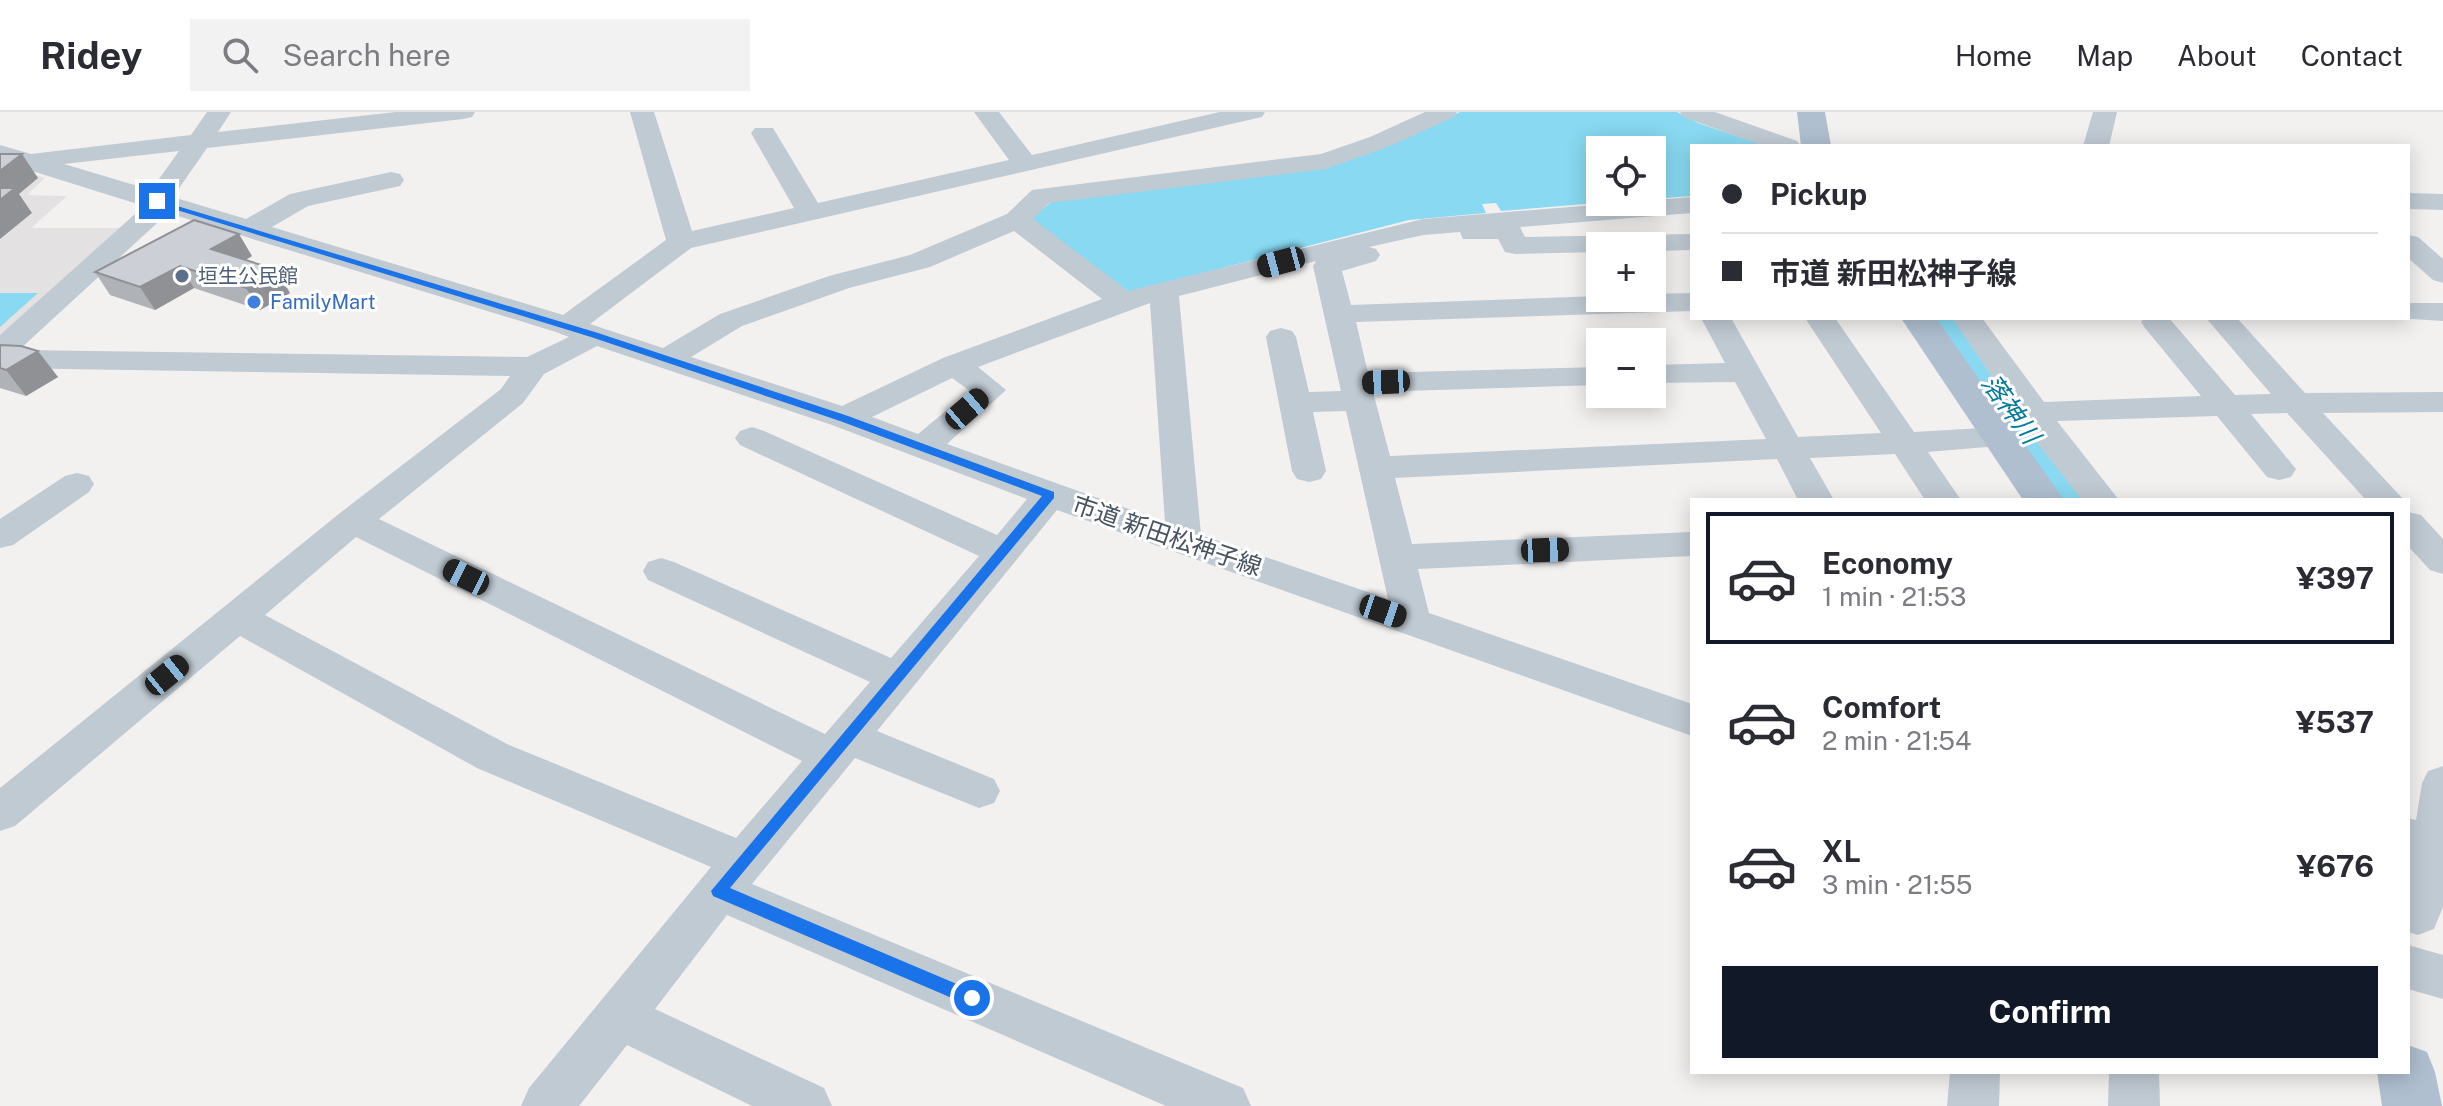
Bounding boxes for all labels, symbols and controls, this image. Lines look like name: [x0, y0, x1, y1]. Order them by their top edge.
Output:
search box: [190, 19, 750, 91]
text: Ridey: [40, 33, 142, 78]
icon: search: [218, 33, 262, 77]
text: Search here: [282, 37, 451, 73]
text: Home: [1955, 39, 2032, 72]
text: Map: [2076, 39, 2133, 72]
text: About: [2177, 39, 2257, 72]
text: Contact: [2301, 39, 2403, 72]
map controls: [1586, 136, 1666, 408]
button: locate: [1586, 136, 1666, 216]
text: Pickup: [1770, 176, 1867, 212]
route end: [139, 183, 175, 219]
button: +: [1586, 232, 1666, 312]
car: [1255, 244, 1307, 280]
text: 市道 新田松神子線: [1770, 255, 2017, 291]
place label: 垣生公民館: [198, 264, 298, 288]
marker: 垣生公民館: [173, 267, 191, 285]
place label: FamilyMart: [270, 290, 376, 314]
marker: FamilyMart: [245, 293, 263, 311]
button: −: [1586, 328, 1666, 408]
water label: 落神川: [1976, 368, 2049, 452]
car: [1362, 369, 1410, 395]
car: [941, 384, 993, 434]
street label: 市道 新田松神子線: [1069, 490, 1265, 580]
car: [1521, 537, 1569, 563]
icon: car: [1726, 542, 1798, 614]
text: Economy: [1822, 545, 1953, 581]
car: [439, 556, 493, 598]
text: ¥397: [2296, 560, 2374, 596]
text: 1 min · 21:53: [1822, 581, 1966, 612]
car: [1356, 592, 1410, 630]
car: [141, 651, 193, 699]
icon: car: [1726, 686, 1798, 758]
text: Comfort: [1822, 689, 1941, 725]
text: ¥537: [2296, 704, 2374, 740]
text: 2 min · 21:54: [1822, 725, 1971, 756]
icon: car: [1726, 830, 1798, 902]
text: XL: [1822, 833, 1861, 869]
text: ¥676: [2297, 848, 2374, 884]
text: 3 min · 21:55: [1822, 869, 1972, 900]
button: Confirm: [1722, 966, 2378, 1058]
route start: [954, 980, 990, 1016]

